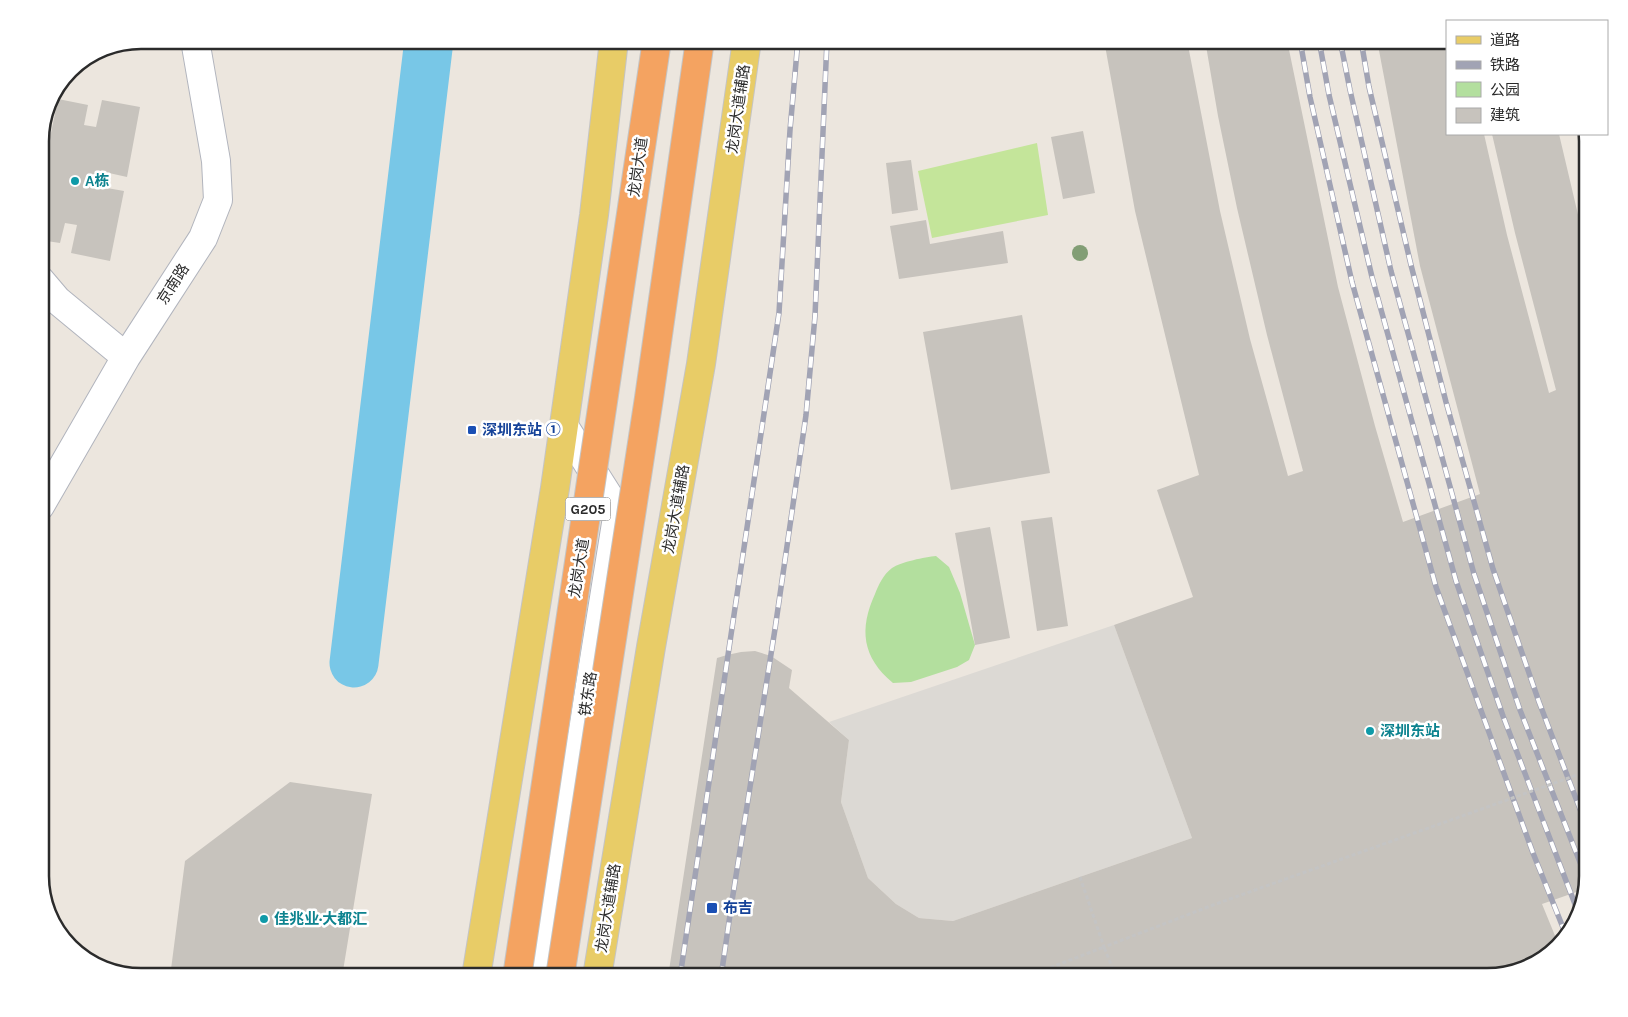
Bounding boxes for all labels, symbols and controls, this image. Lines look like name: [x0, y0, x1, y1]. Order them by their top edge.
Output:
legend: [1446, 20, 1608, 135]
text: 道路: [1490, 31, 1520, 49]
text: 铁路: [1490, 56, 1520, 74]
street label: 龙岗大道辅路: [723, 63, 753, 155]
text: 公园: [1490, 81, 1520, 99]
text: 建筑: [1490, 106, 1520, 124]
street label: 龙岗大道: [625, 136, 651, 198]
place label: A栋: [85, 172, 109, 190]
marker: A栋: [69, 175, 81, 187]
street label: 京南路: [153, 260, 193, 308]
place label: 深圳东站 ①: [482, 421, 561, 439]
marker: 深圳东站 ①: [466, 424, 478, 436]
street label: 龙岗大道辅路: [659, 463, 693, 555]
road number: G205: [566, 498, 610, 520]
street label: 龙岗大道: [565, 537, 593, 599]
street label: 铁东路: [576, 670, 600, 718]
place label: 深圳东站: [1380, 722, 1440, 740]
marker: 深圳东站: [1364, 725, 1376, 737]
street label: 龙岗大道辅路: [592, 862, 624, 954]
place label: 布吉: [723, 899, 753, 917]
marker: 布吉: [705, 901, 719, 915]
place label: 佳兆业·大都汇: [274, 910, 367, 928]
marker: 佳兆业·大都汇: [258, 913, 270, 925]

